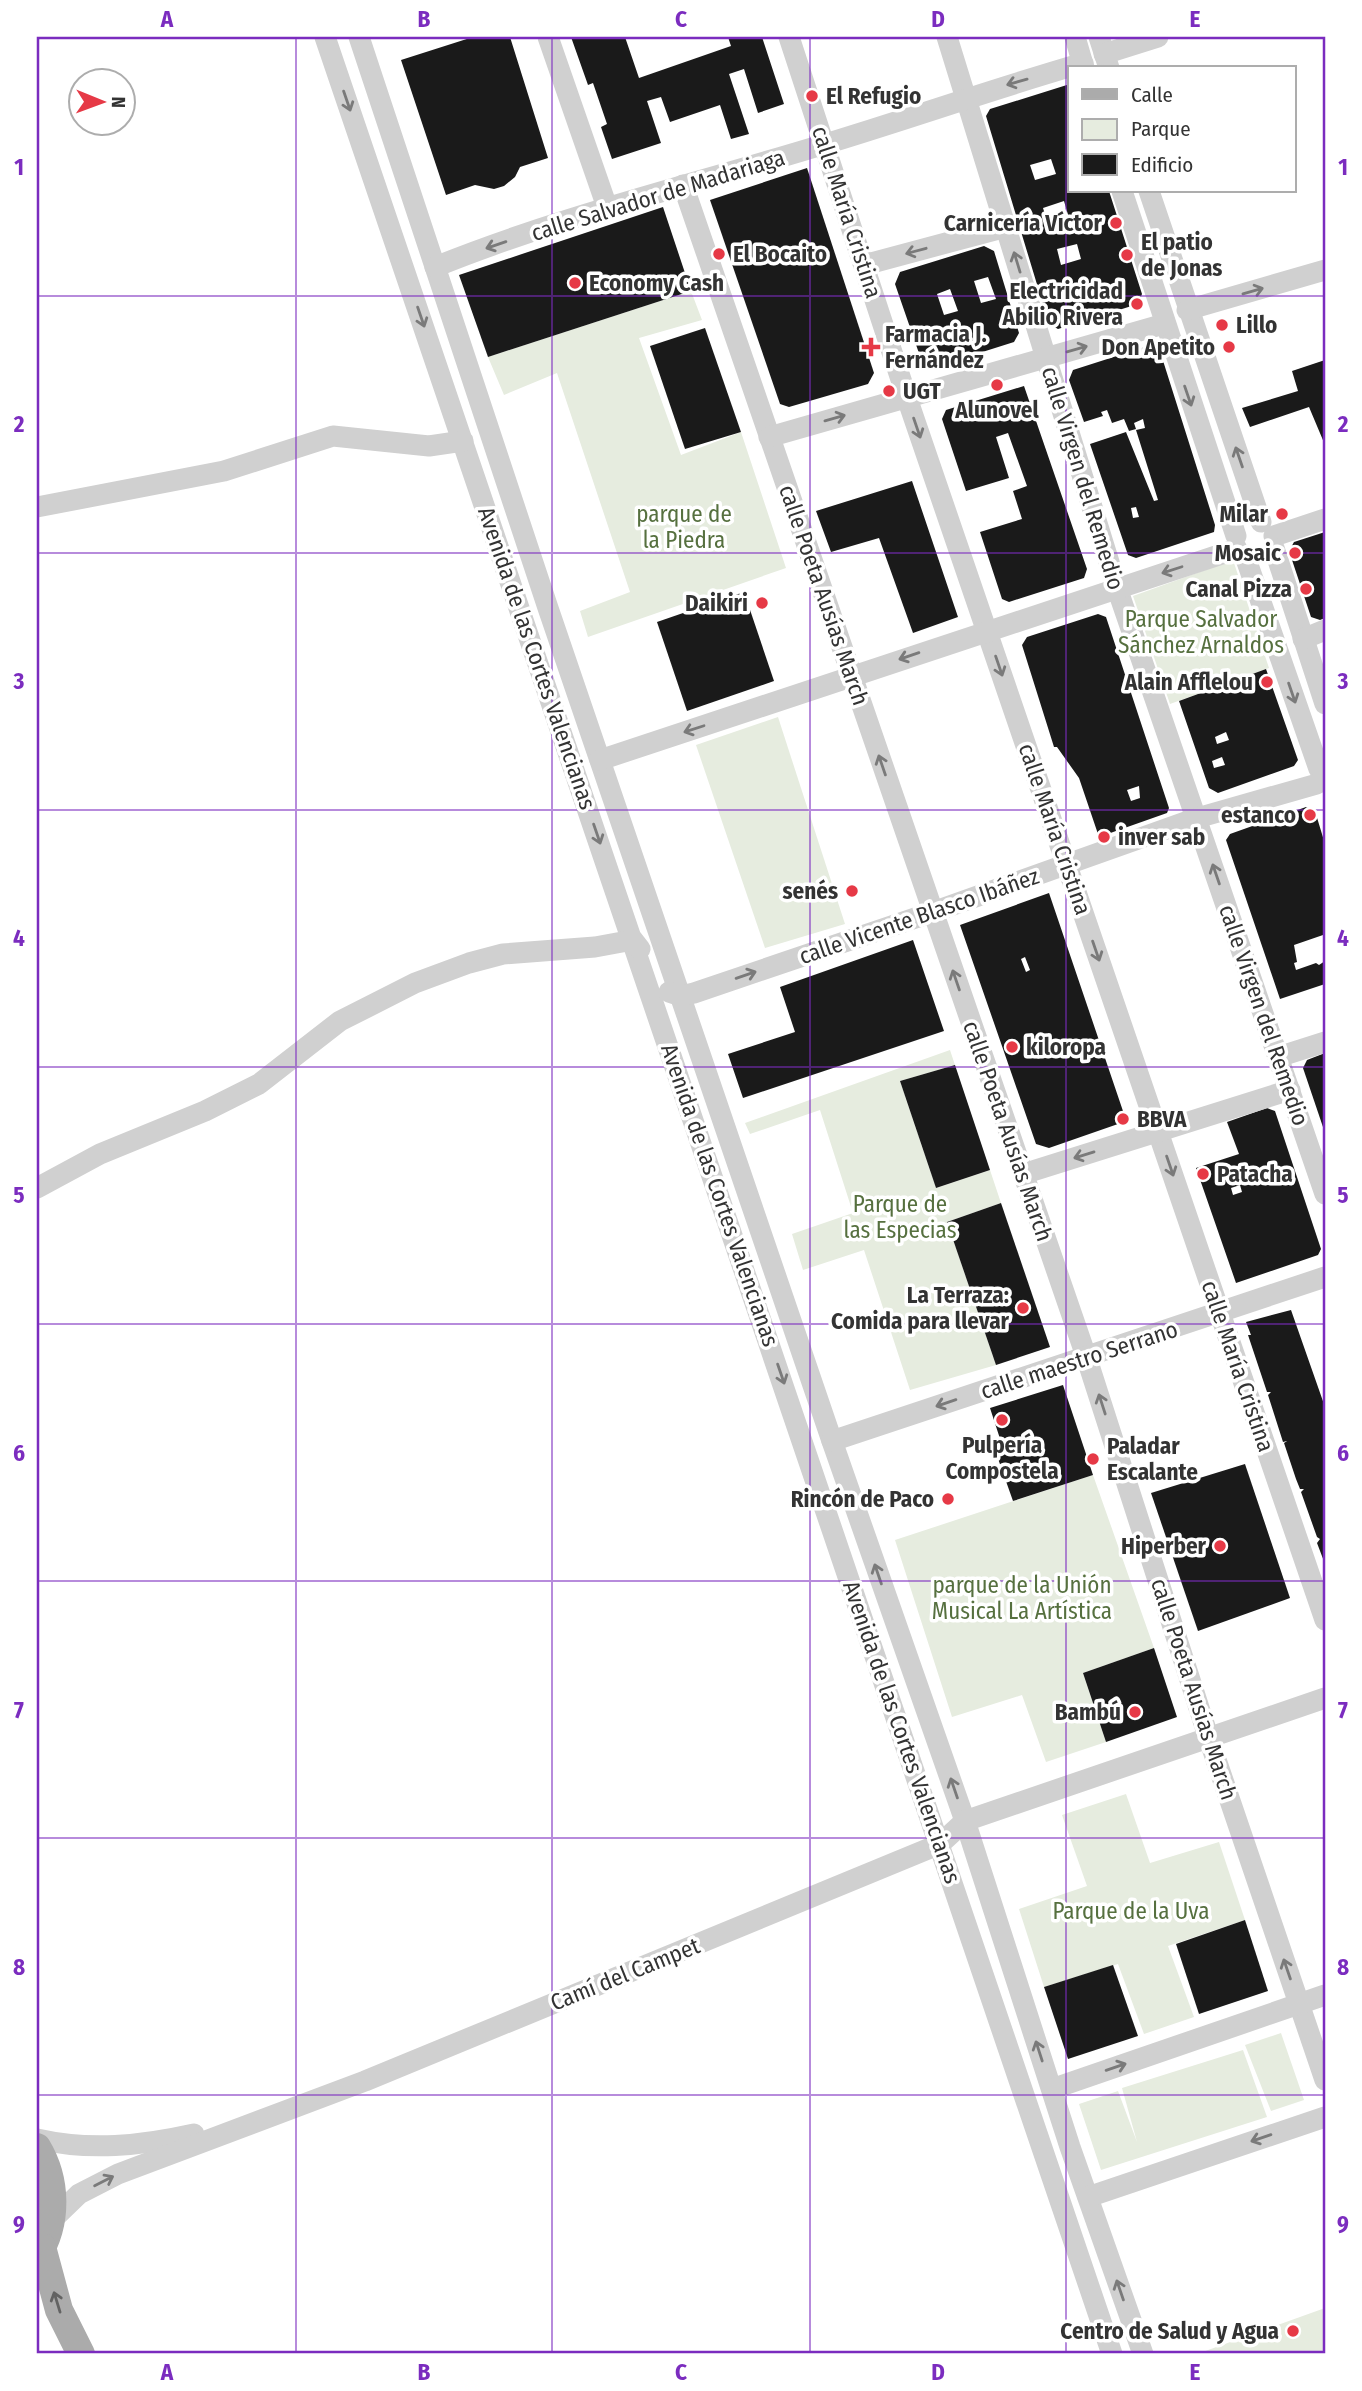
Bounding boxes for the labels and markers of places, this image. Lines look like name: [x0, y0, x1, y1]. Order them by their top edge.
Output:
place label: El Refugio: [826, 82, 921, 110]
marker: El Refugio: [804, 88, 820, 104]
place label: Carnicería Víctor: [944, 209, 1103, 237]
marker: Carnicería Víctor: [1108, 215, 1124, 231]
place label: El patio de Jonas: [1141, 228, 1222, 282]
place label: El Bocaito: [733, 240, 827, 268]
marker: El Bocaito: [711, 246, 727, 262]
marker: El patio de Jonas: [1119, 247, 1135, 263]
place label: Economy Cash: [589, 269, 724, 297]
marker: Economy Cash: [567, 275, 583, 291]
place label: Electricidad Abilio Rivera: [1001, 277, 1123, 331]
marker: Electricidad Abilio Rivera: [1129, 296, 1145, 312]
place label: Lillo: [1236, 311, 1277, 339]
marker: Lillo: [1214, 317, 1230, 333]
place label: Farmacia J. Fernández: [885, 320, 987, 374]
place label: Don Apetito: [1102, 333, 1215, 361]
marker: Farmacia J. Fernández: [863, 339, 879, 355]
marker: Don Apetito: [1221, 339, 1237, 355]
place label: UGT: [903, 377, 942, 405]
marker: Alunovel: [989, 377, 1005, 393]
marker: UGT: [881, 383, 897, 399]
place label: Alunovel: [954, 396, 1039, 424]
place label: Milar: [1219, 500, 1269, 528]
marker: Milar: [1274, 506, 1290, 522]
place label: Mosaic: [1215, 539, 1281, 567]
marker: Mosaic: [1287, 545, 1303, 561]
place label: Canal Pizza: [1186, 575, 1292, 603]
marker: Canal Pizza: [1298, 581, 1314, 597]
place label: Daikiri: [685, 589, 748, 617]
marker: Daikiri: [754, 595, 770, 611]
place label: Alain Afflelou: [1124, 668, 1253, 696]
marker: Alain Afflelou: [1259, 674, 1275, 690]
place label: estanco: [1221, 801, 1296, 829]
marker: estanco: [1302, 807, 1318, 823]
place label: inver sab: [1118, 823, 1205, 851]
marker: inver sab: [1096, 829, 1112, 845]
place label: senés: [782, 877, 838, 905]
marker: senés: [844, 883, 860, 899]
place label: kiloropa: [1026, 1033, 1106, 1061]
marker: kiloropa: [1004, 1039, 1020, 1055]
place label: BBVA: [1137, 1105, 1187, 1133]
marker: BBVA: [1115, 1111, 1131, 1127]
place label: Patacha: [1217, 1160, 1293, 1188]
marker: Patacha: [1195, 1166, 1211, 1182]
place label: La Terraza: Comida para llevar: [831, 1281, 1010, 1335]
marker: La Terraza: Comida para llevar: [1015, 1300, 1031, 1316]
marker: Pulpería Compostela: [994, 1412, 1010, 1428]
place label: Pulpería Compostela: [945, 1431, 1059, 1485]
place label: Paladar Escalante: [1107, 1432, 1198, 1486]
marker: Paladar Escalante: [1085, 1451, 1101, 1467]
place label: Rincón de Paco: [791, 1485, 934, 1513]
marker: Rincón de Paco: [940, 1491, 956, 1507]
place label: Hiperber: [1121, 1532, 1207, 1560]
marker: Hiperber: [1212, 1538, 1228, 1554]
place label: Bambú: [1055, 1698, 1121, 1726]
marker: Bambú: [1127, 1704, 1143, 1720]
place label: Centro de Salud y Agua: [1060, 2317, 1279, 2345]
marker: Centro de Salud y Agua: [1285, 2323, 1301, 2339]

